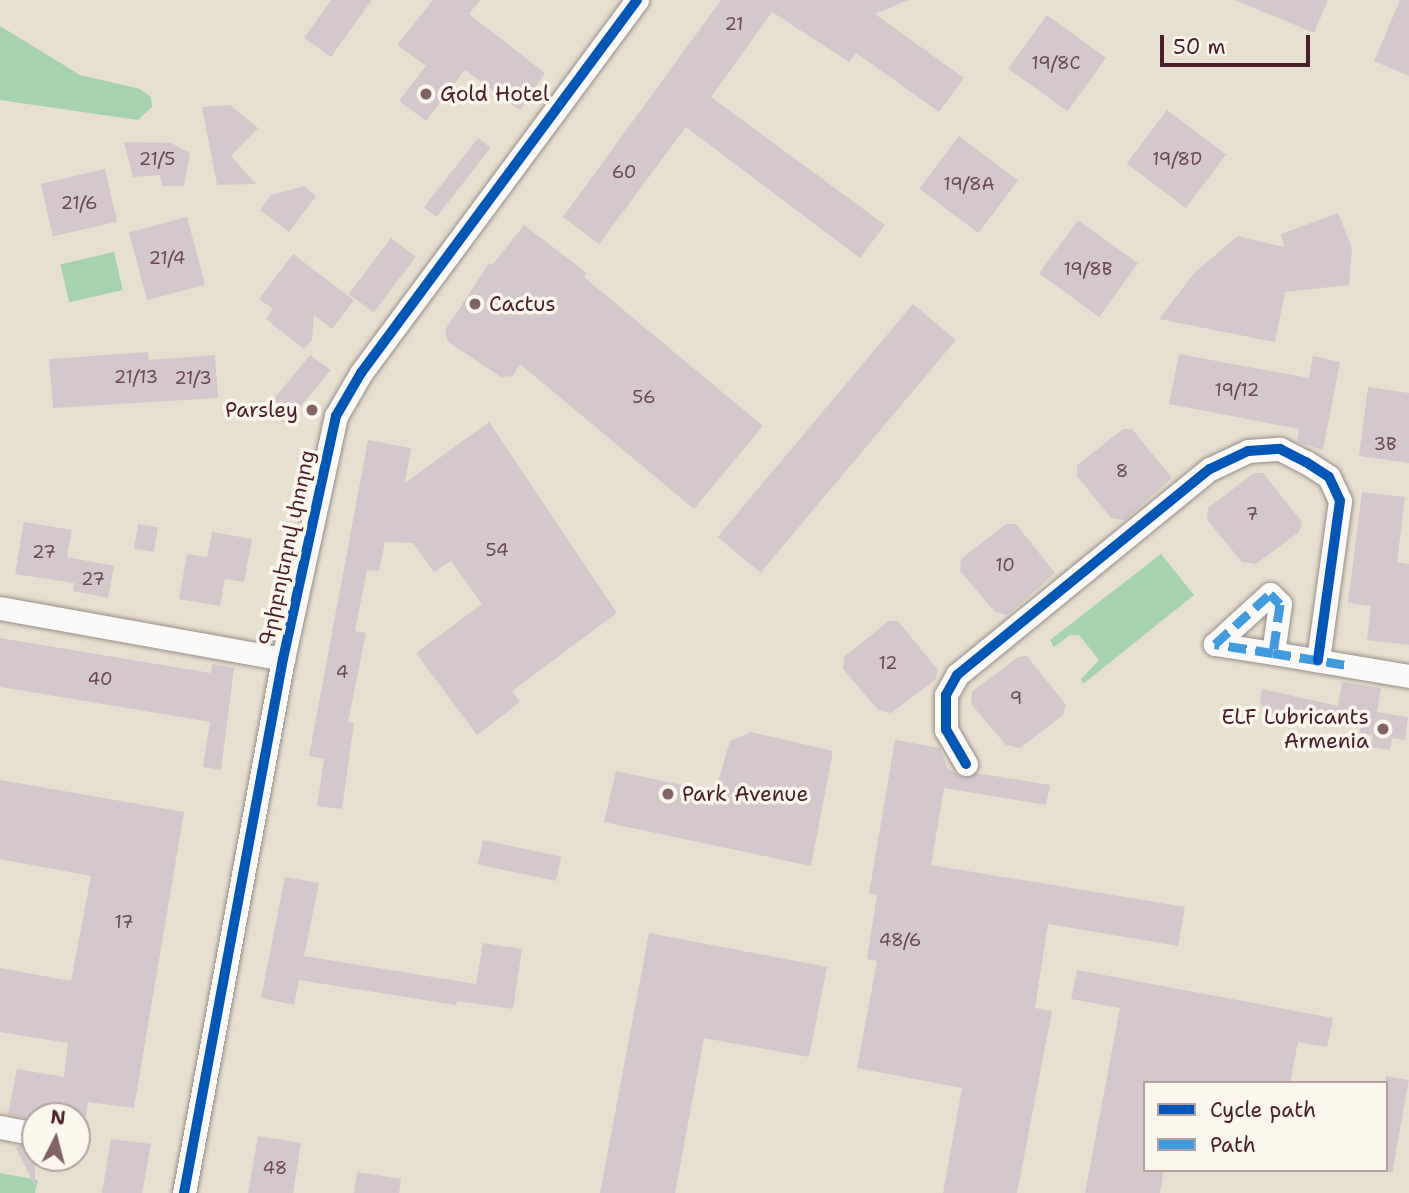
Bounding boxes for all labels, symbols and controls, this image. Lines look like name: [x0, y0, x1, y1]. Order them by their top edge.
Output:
house number: 21: [724, 13, 744, 35]
scale bar: [1164, 21, 1314, 65]
text: 50 m: [1173, 33, 1226, 61]
house number: 19/8C: [1031, 52, 1081, 74]
place label: Gold Hotel: [440, 81, 549, 107]
marker: Gold Hotel: [418, 86, 434, 102]
house number: 21/5: [139, 148, 175, 170]
house number: 19/8D: [1152, 148, 1202, 170]
house number: 60: [612, 161, 636, 183]
house number: 19/8A: [943, 173, 995, 195]
house number: 21/6: [60, 192, 98, 214]
house number: 21/4: [149, 247, 185, 269]
house number: 19/8B: [1064, 258, 1112, 280]
place label: Cactus: [489, 291, 556, 317]
marker: Cactus: [467, 296, 483, 312]
house number: 21/13: [114, 366, 158, 388]
house number: 21/3: [174, 367, 212, 389]
house number: 19/12: [1215, 379, 1259, 401]
house number: 56: [632, 386, 656, 408]
place label: Parsley: [225, 397, 298, 423]
marker: Parsley: [304, 402, 320, 418]
house number: 3B: [1373, 433, 1397, 455]
street label: Գրիբոյեդով փողոց: [254, 448, 320, 648]
house number: 8: [1116, 460, 1128, 482]
house number: 7: [1246, 503, 1258, 525]
house number: 54: [485, 539, 509, 561]
house number: 27: [32, 541, 56, 563]
house number: 10: [995, 554, 1015, 576]
house number: 27: [81, 568, 105, 590]
house number: 12: [878, 652, 898, 674]
house number: 4: [336, 661, 348, 683]
house number: 40: [87, 668, 113, 690]
house number: 9: [1010, 687, 1022, 709]
place label: ELF Lubricants Armenia: [1222, 704, 1369, 754]
marker: ELF Lubricants Armenia: [1375, 721, 1391, 737]
place label: Park Avenue: [682, 781, 808, 807]
marker: Park Avenue: [660, 786, 676, 802]
house number: 17: [114, 911, 134, 933]
house number: 48/6: [879, 929, 921, 951]
legend: [1143, 1081, 1388, 1172]
text: Cycle path: [1210, 1096, 1316, 1124]
north arrow: [21, 1102, 91, 1172]
text: N: [49, 1104, 67, 1131]
text: Path: [1210, 1131, 1256, 1159]
house number: 48: [263, 1157, 287, 1179]

